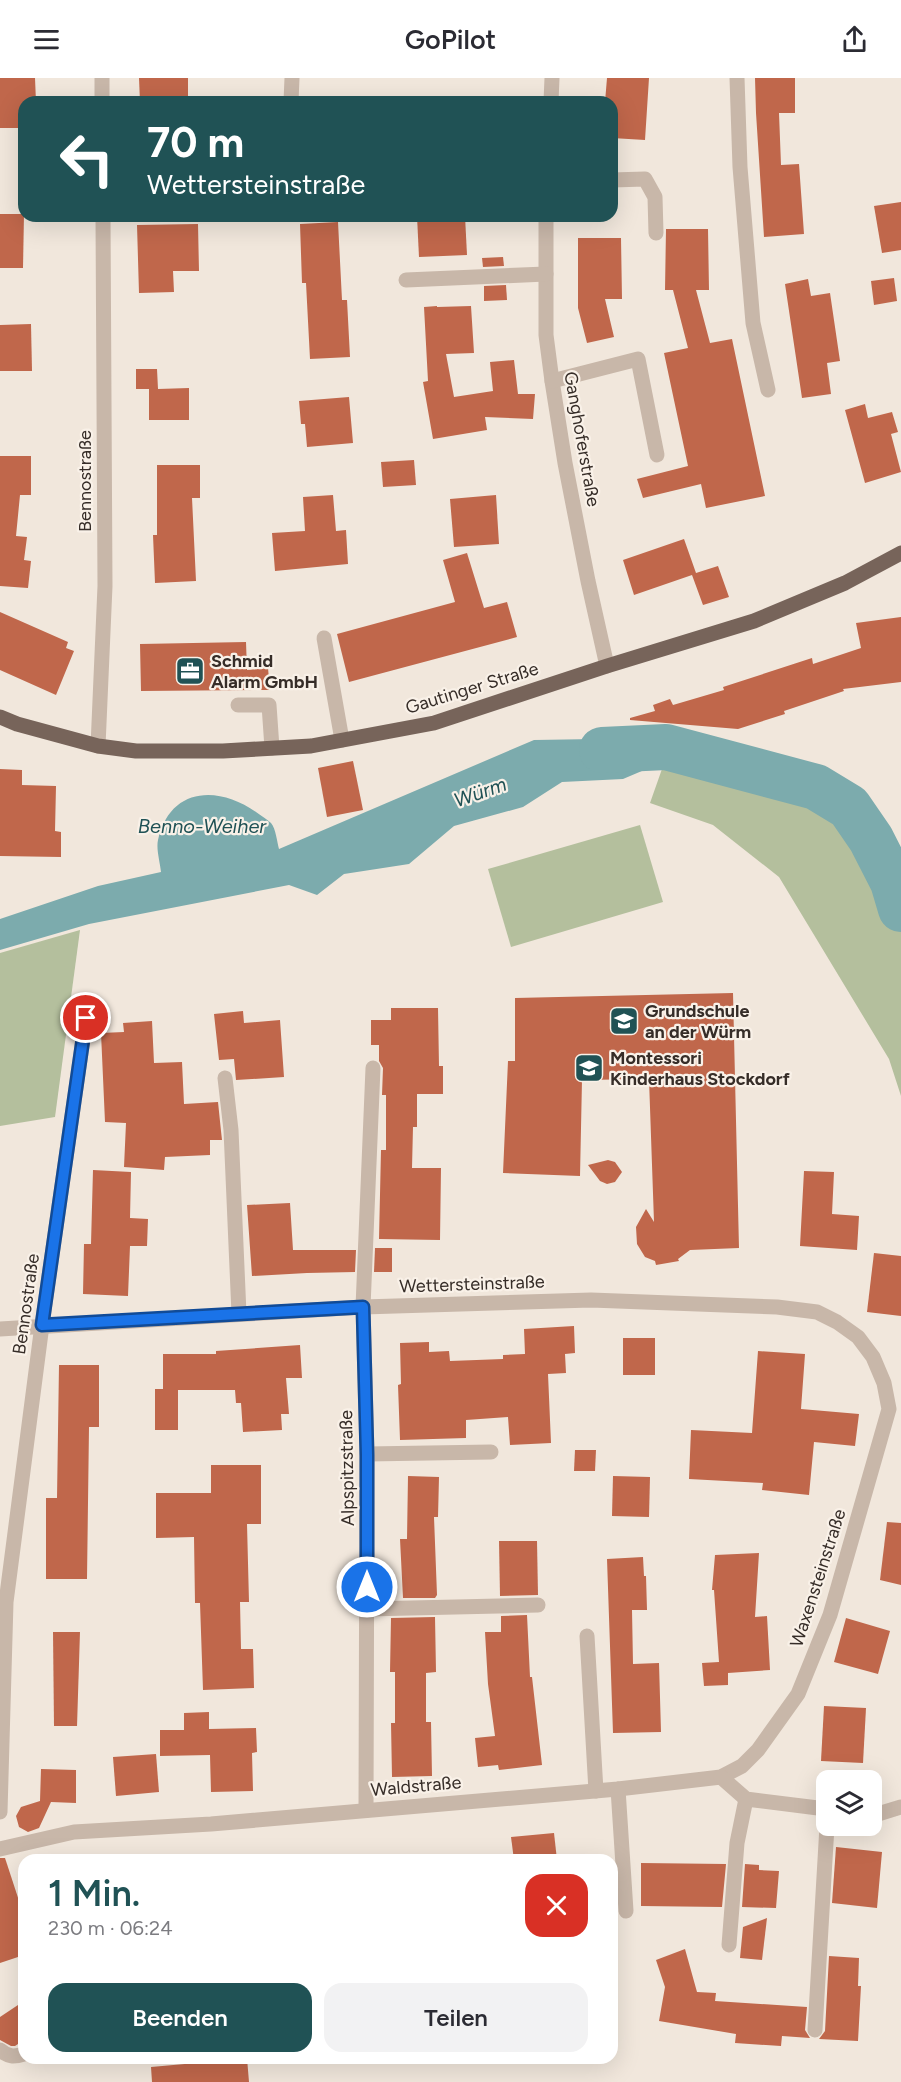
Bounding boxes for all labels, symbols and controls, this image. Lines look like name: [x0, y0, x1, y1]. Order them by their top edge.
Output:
icon: menu: [30, 23, 63, 56]
text: GoPilot: [405, 23, 496, 56]
icon: share: [838, 23, 871, 56]
text: 70 m: [147, 117, 244, 168]
icon: left: [48, 120, 126, 198]
text: Wettersteinstraße: [147, 168, 365, 201]
street label: Ganghoferstraße: [559, 370, 605, 508]
street label: Bennostraße: [74, 430, 96, 532]
place label: Schmid Alarm GmbH: [211, 650, 318, 693]
office icon: Schmid Alarm GmbH: [174, 655, 206, 687]
street label: Gautinger Straße: [403, 657, 541, 719]
water label: Würm: [451, 772, 509, 812]
water label: Benno-Weiher: [138, 814, 267, 838]
pin: [60, 992, 111, 1043]
place label: Grundschule an der Würm: [645, 1000, 751, 1043]
icon: arrive: [69, 1001, 102, 1034]
school or university icon: Grundschule an der Würm: [608, 1005, 640, 1037]
place label: Montessori Kinderhaus Stockdorf: [610, 1047, 791, 1090]
school or university icon: Montessori Kinderhaus Stockdorf: [573, 1052, 605, 1084]
street label: Bennostraße: [8, 1252, 44, 1356]
street label: Wettersteinstraße: [399, 1270, 545, 1298]
street label: Alpspitzstraße: [335, 1410, 359, 1526]
street label: Waxensteinstraße: [785, 1506, 851, 1650]
position arrow: [335, 1555, 399, 1619]
map controls: [816, 1770, 882, 1836]
button: layers: [816, 1770, 882, 1836]
street label: Waldstraße: [370, 1771, 462, 1801]
text: 1 Min.: [48, 1872, 140, 1915]
button: close: [525, 1874, 588, 1937]
text: 230 m · 06:24: [48, 1916, 173, 1940]
button: Beenden: [48, 1983, 312, 2052]
button: Teilen: [324, 1983, 588, 2052]

